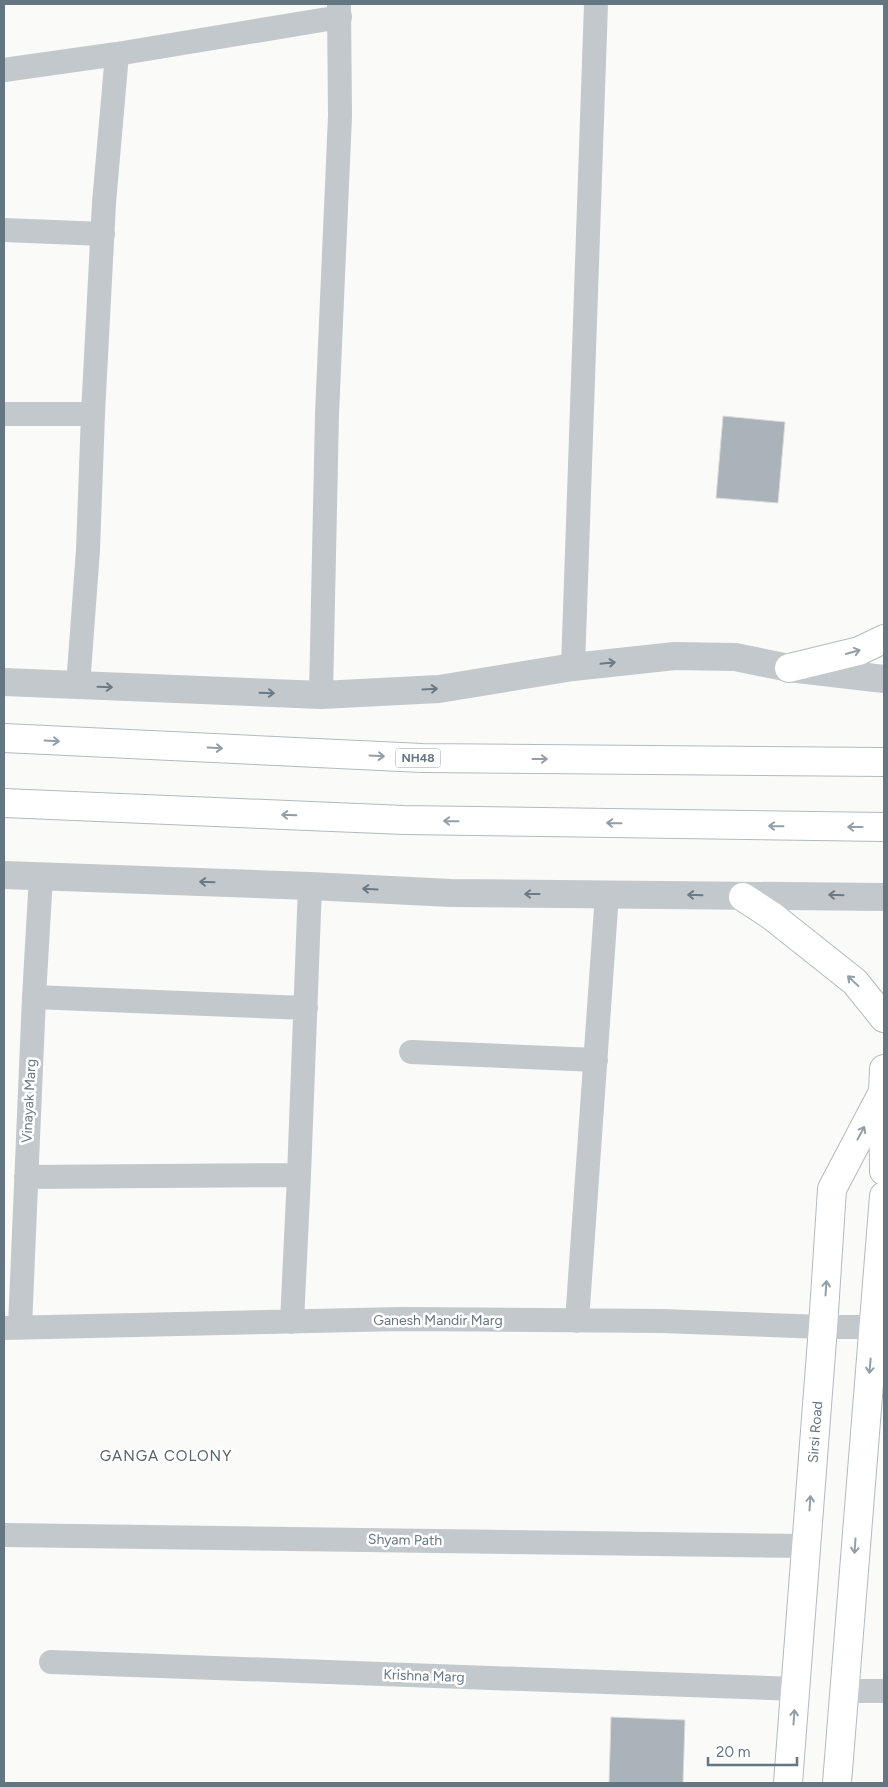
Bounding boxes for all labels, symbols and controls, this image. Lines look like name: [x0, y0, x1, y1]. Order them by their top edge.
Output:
one-way arrow: [845, 647, 861, 657]
one-way arrow: [599, 658, 615, 668]
one-way arrow: [96, 682, 113, 692]
one-way arrow: [421, 685, 437, 694]
one-way arrow: [259, 688, 275, 698]
one-way arrow: [44, 736, 60, 745]
one-way arrow: [207, 744, 223, 753]
road number: NH48: [396, 748, 440, 768]
one-way arrow: [368, 751, 385, 761]
one-way arrow: [531, 754, 547, 764]
one-way arrow: [281, 810, 298, 820]
one-way arrow: [444, 816, 460, 825]
one-way arrow: [606, 819, 622, 828]
one-way arrow: [769, 821, 785, 831]
one-way arrow: [847, 822, 863, 832]
one-way arrow: [200, 877, 216, 887]
one-way arrow: [362, 884, 378, 893]
one-way arrow: [524, 889, 540, 899]
one-way arrow: [687, 890, 703, 899]
one-way arrow: [828, 890, 844, 900]
one-way arrow: [846, 975, 859, 987]
street label: Vinayak Marg: [18, 1058, 40, 1144]
one-way arrow: [856, 1126, 866, 1141]
one-way arrow: [821, 1281, 830, 1297]
street label: Ganesh Mandir Marg: [373, 1312, 503, 1329]
one-way arrow: [865, 1358, 874, 1374]
street label: Sirsi Road: [804, 1400, 826, 1464]
district label: GANGA COLONY: [100, 1447, 232, 1465]
one-way arrow: [805, 1495, 814, 1511]
street label: Shyam Path: [368, 1531, 442, 1549]
one-way arrow: [851, 1538, 860, 1554]
street label: Krishna Marg: [383, 1666, 465, 1686]
one-way arrow: [789, 1709, 798, 1725]
scale bar: [708, 1734, 797, 1766]
text: 20 m: [716, 1743, 750, 1761]

